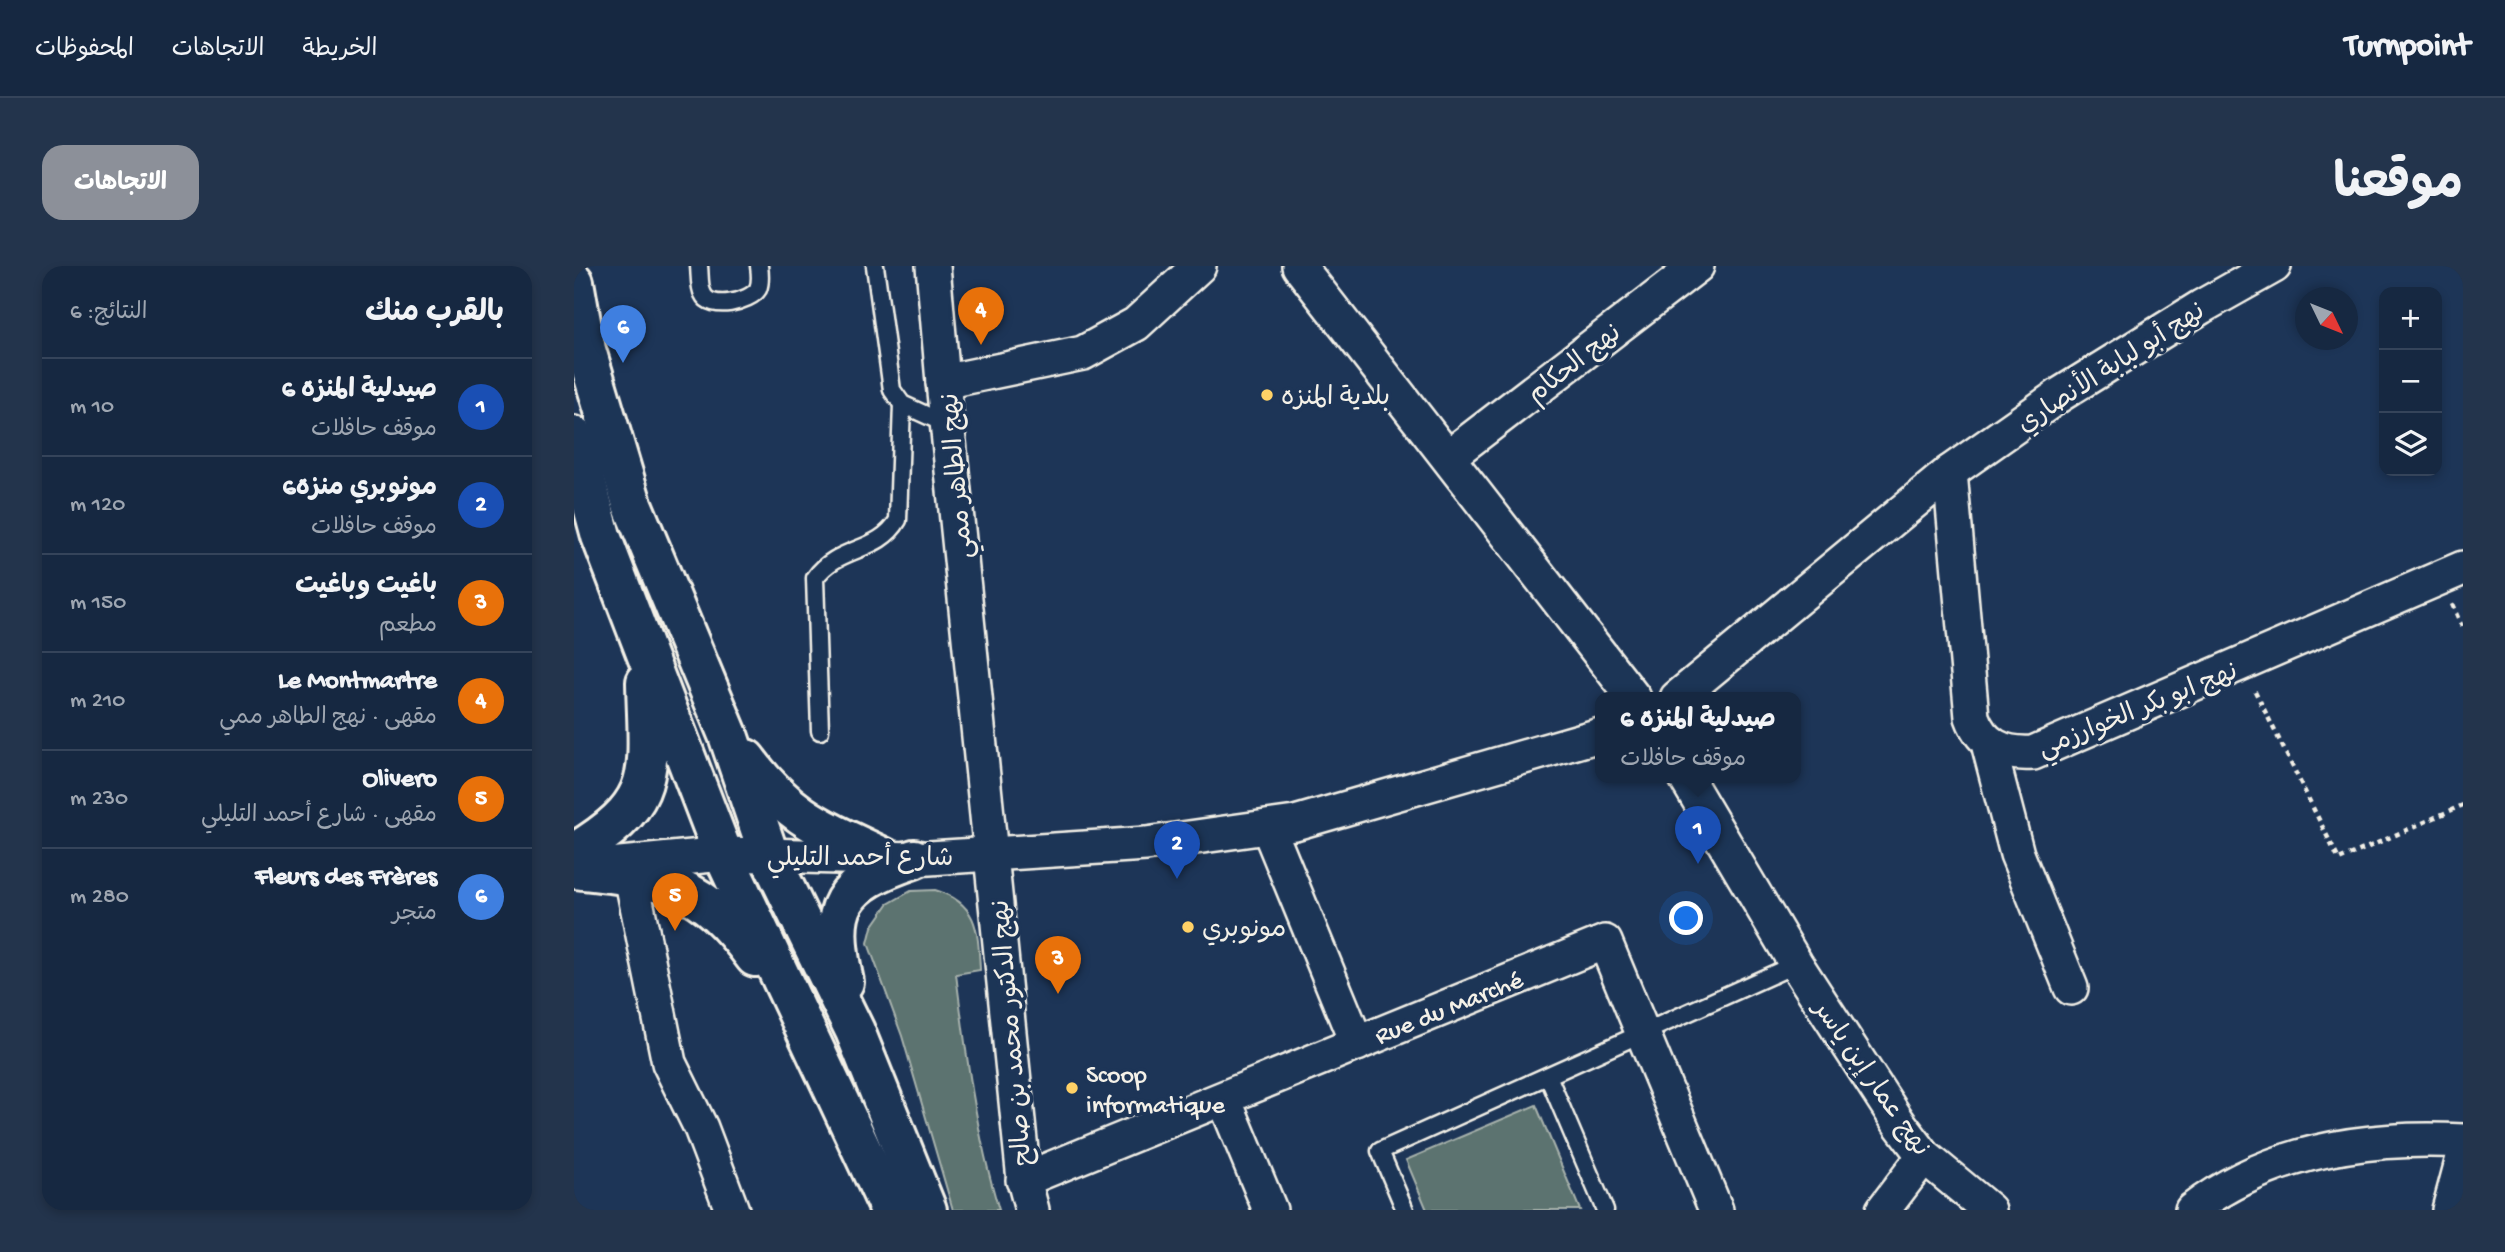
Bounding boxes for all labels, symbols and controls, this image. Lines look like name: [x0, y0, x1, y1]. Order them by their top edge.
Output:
text: Turnpoint: [2345, 29, 2470, 67]
text: المحفوظات: [35, 36, 134, 65]
text: الاتجاهات: [172, 36, 265, 65]
text: الخريطة: [303, 36, 377, 65]
button: الاتجاهات: [42, 145, 199, 220]
text: موقعنا: [2333, 158, 2463, 216]
pin: 4: [958, 287, 1004, 345]
north arrow: [2295, 287, 2358, 350]
map controls: [2379, 287, 2442, 476]
button: +: [2379, 287, 2442, 350]
street label: نهج أبو لبابة الأنصاري: [2009, 292, 2212, 442]
text: بالقرب منك: [365, 297, 504, 332]
text: النتائج: 6: [70, 300, 147, 327]
pin: 6: [600, 305, 646, 363]
street label: نهج الحكام: [1523, 319, 1629, 412]
button: −: [2379, 350, 2442, 413]
text: صيدلية المنزه 6: [282, 376, 437, 407]
place label: بلدية المنزه: [1281, 384, 1390, 415]
marker: بلدية المنزه: [1259, 387, 1275, 403]
street label: نهج الطاهر ممي: [937, 391, 985, 560]
text: 10 m: [70, 394, 114, 421]
text: 1: [476, 394, 486, 421]
button: layers: [2379, 413, 2442, 476]
text: موقف حافلات: [311, 417, 437, 444]
text: مونوبري منزه6: [283, 474, 437, 505]
text: 120 m: [70, 492, 125, 519]
text: 2: [475, 492, 487, 519]
text: موقف حافلات: [311, 515, 437, 542]
text: باغيت وباغيت: [295, 572, 437, 603]
text: 150 m: [70, 590, 126, 617]
text: 3: [475, 590, 487, 617]
text: مطعم: [379, 613, 437, 640]
street label: نهج ابو بكر الخوارزمي: [2034, 658, 2244, 769]
text: Le Montmartre: [278, 667, 437, 698]
text: 210 m: [70, 688, 125, 715]
text: 4: [476, 688, 486, 715]
popup: [1595, 692, 1801, 783]
text: مقهى · نهج الطاهر ممي: [219, 705, 437, 732]
text: صيدلية المنزه 6: [1620, 706, 1776, 737]
text: موقف حافلات: [1620, 747, 1746, 774]
text: Olivero: [362, 765, 437, 796]
text: 230 m: [70, 786, 128, 813]
text: 5: [475, 786, 487, 813]
text: مقهى · شارع أحمد التليلي: [201, 803, 437, 830]
pin: 1: [1675, 806, 1721, 864]
pin: 2: [1154, 821, 1200, 879]
street label: شارع أحمد التليلي: [767, 841, 953, 879]
text: Fleurs des Frères: [255, 863, 437, 894]
pin: 5: [652, 873, 698, 931]
text: 280 m: [70, 884, 129, 911]
text: 6: [475, 884, 487, 911]
street label: نهج الدكتور محمد بن صالح: [987, 898, 1042, 1167]
text: متجر: [392, 901, 437, 928]
your location: [1669, 901, 1703, 935]
place label: مونوبري: [1202, 916, 1286, 947]
marker: مونوبري: [1180, 919, 1196, 935]
pin: 3: [1035, 936, 1081, 994]
street label: Rue du Marché: [1371, 966, 1529, 1054]
street label: نهج عمار إبن ياسر: [1803, 994, 1935, 1164]
place label: Scoop informatique: [1086, 1062, 1226, 1123]
marker: Scoop informatique: [1064, 1080, 1080, 1096]

